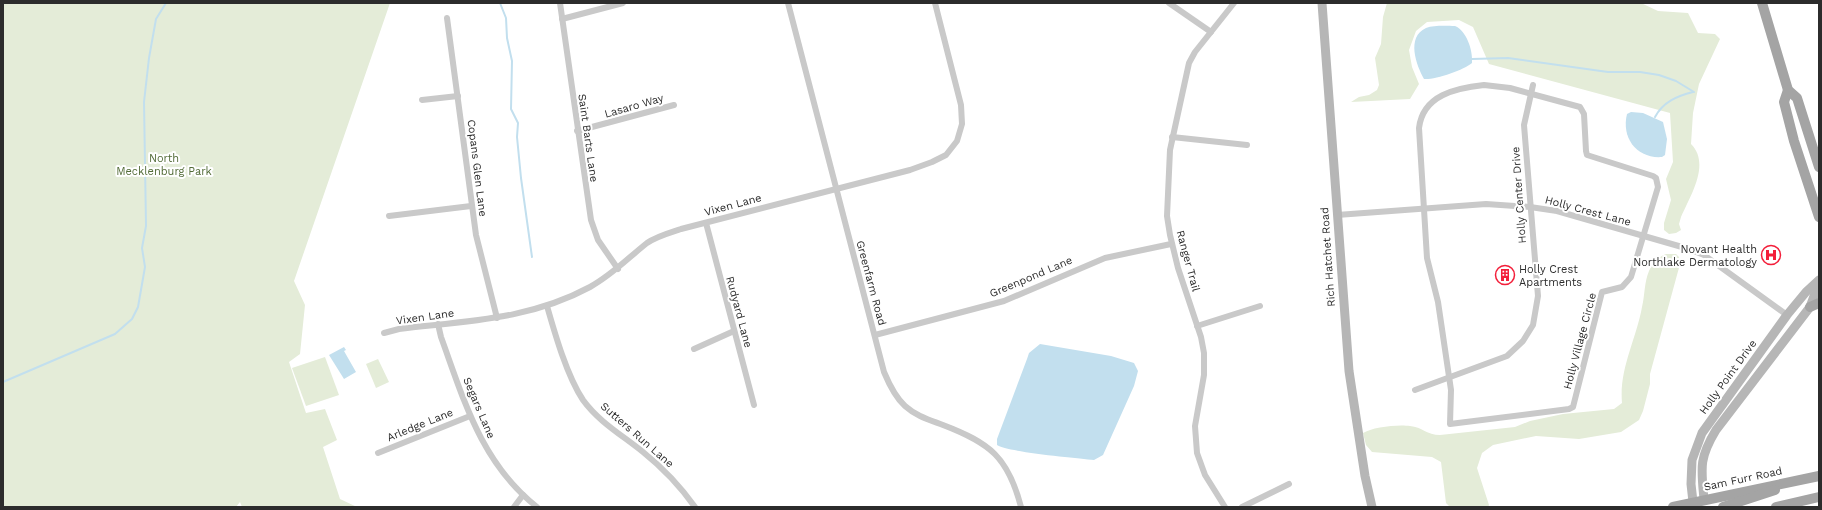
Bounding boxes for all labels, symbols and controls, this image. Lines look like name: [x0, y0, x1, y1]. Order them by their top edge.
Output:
street label: Lasaro Way: [603, 91, 665, 121]
street label: Saint Barts Lane: [575, 93, 601, 183]
street label: Copans Glen Lane: [465, 119, 489, 217]
street label: Holly Center Drive: [1509, 146, 1529, 244]
park label: North Mecklenburg Park: [116, 152, 212, 178]
street label: Vixen Lane: [703, 191, 763, 219]
street label: Holly Crest Lane: [1544, 193, 1632, 229]
street label: Rich Hatchet Road: [1318, 207, 1338, 307]
street label: Ranger Trail: [1174, 229, 1203, 294]
street label: Greenfarm Road: [853, 239, 889, 327]
place label: Novant Health Northlake Dermatology: [1633, 243, 1757, 269]
hospital icon: Novant Health Northlake Dermatology: [1760, 244, 1782, 266]
street label: Greenpond Lane: [988, 254, 1074, 300]
place label: Holly Crest Apartments: [1519, 263, 1582, 289]
building icon: Holly Crest Apartments: [1494, 264, 1516, 286]
street label: Rudyard Lane: [723, 275, 755, 349]
street label: Holly Village Circle: [1561, 291, 1599, 391]
street label: Vixen Lane: [395, 306, 455, 328]
street label: Holly Point Drive: [1697, 337, 1759, 417]
street label: Segars Lane: [460, 375, 498, 441]
street label: Sutters Run Lane: [598, 400, 676, 470]
street label: Arledge Lane: [385, 406, 455, 444]
street label: Sam Furr Road: [1703, 464, 1783, 494]

